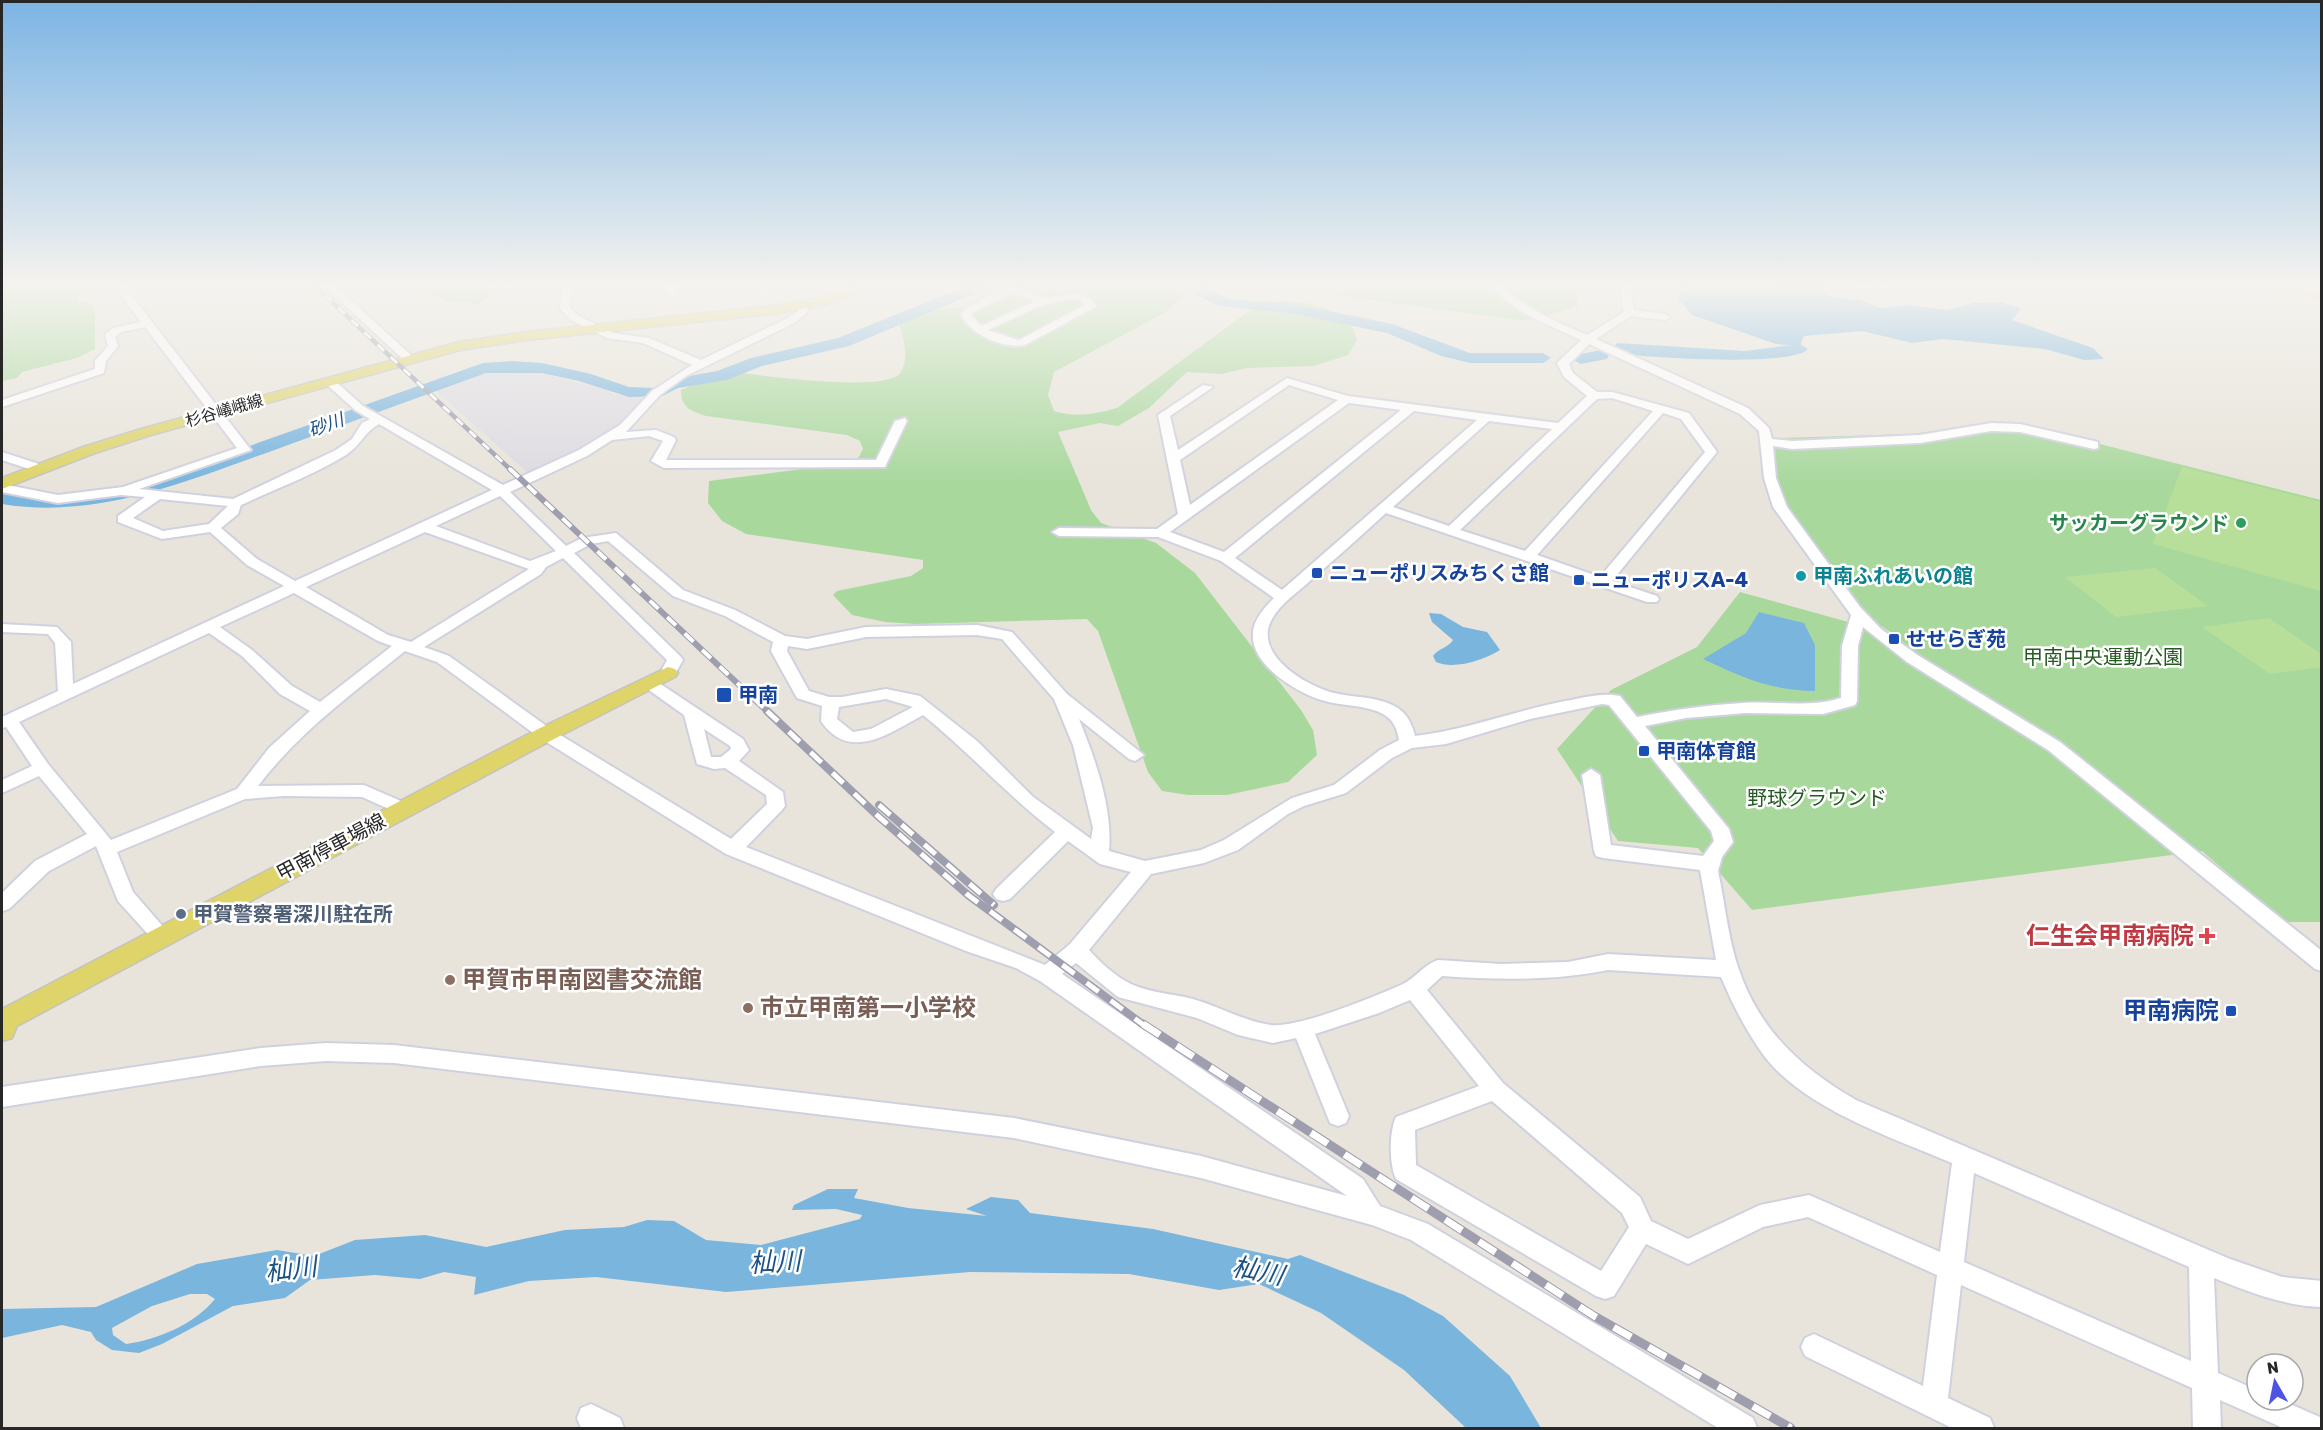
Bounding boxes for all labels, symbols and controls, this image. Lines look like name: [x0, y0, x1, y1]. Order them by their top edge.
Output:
street label: 杉谷嶬峨線: [183, 390, 265, 431]
water label: 砂川: [305, 408, 349, 441]
place label: サッカーグラウンド: [2049, 511, 2229, 535]
marker: サッカーグラウンド: [2234, 516, 2248, 530]
place label: ニューポリスみちくさ館: [1329, 561, 1549, 585]
place label: 甲南ふれあいの館: [1813, 564, 1973, 588]
marker: ニューポリスみちくさ館: [1310, 566, 1324, 580]
place label: ニューポリスA-4: [1591, 568, 1748, 592]
marker: 甲南ふれあいの館: [1794, 569, 1808, 583]
marker: ニューポリスA-4: [1572, 573, 1586, 587]
place label: せせらぎ苑: [1906, 627, 2006, 651]
marker: せせらぎ苑: [1887, 632, 1901, 646]
park label: 甲南中央運動公園: [2023, 645, 2183, 669]
place label: 甲南: [738, 683, 778, 707]
marker: 甲南: [715, 686, 733, 704]
place label: 甲南体育館: [1656, 739, 1756, 763]
marker: 甲南体育館: [1637, 744, 1651, 758]
park label: 野球グラウンド: [1747, 786, 1887, 810]
street label: 甲南停車場線: [272, 808, 390, 886]
place label: 甲賀警察署深川駐在所: [193, 902, 393, 926]
marker: 甲賀警察署深川駐在所: [174, 907, 188, 921]
place label: 仁生会甲南病院: [2026, 922, 2194, 950]
marker: 仁生会甲南病院: [2198, 927, 2216, 945]
place label: 甲賀市甲南図書交流館: [462, 966, 702, 994]
marker: 甲賀市甲南図書交流館: [443, 973, 457, 987]
place label: 市立甲南第一小学校: [760, 994, 976, 1022]
place label: 甲南病院: [2123, 997, 2219, 1025]
marker: 市立甲南第一小学校: [741, 1001, 755, 1015]
marker: 甲南病院: [2224, 1004, 2238, 1018]
water label: 杣川: [748, 1246, 805, 1279]
water label: 杣川: [263, 1251, 322, 1288]
water label: 杣川: [1229, 1251, 1289, 1292]
north arrow: [2245, 1352, 2305, 1412]
text: N: [2266, 1357, 2280, 1378]

